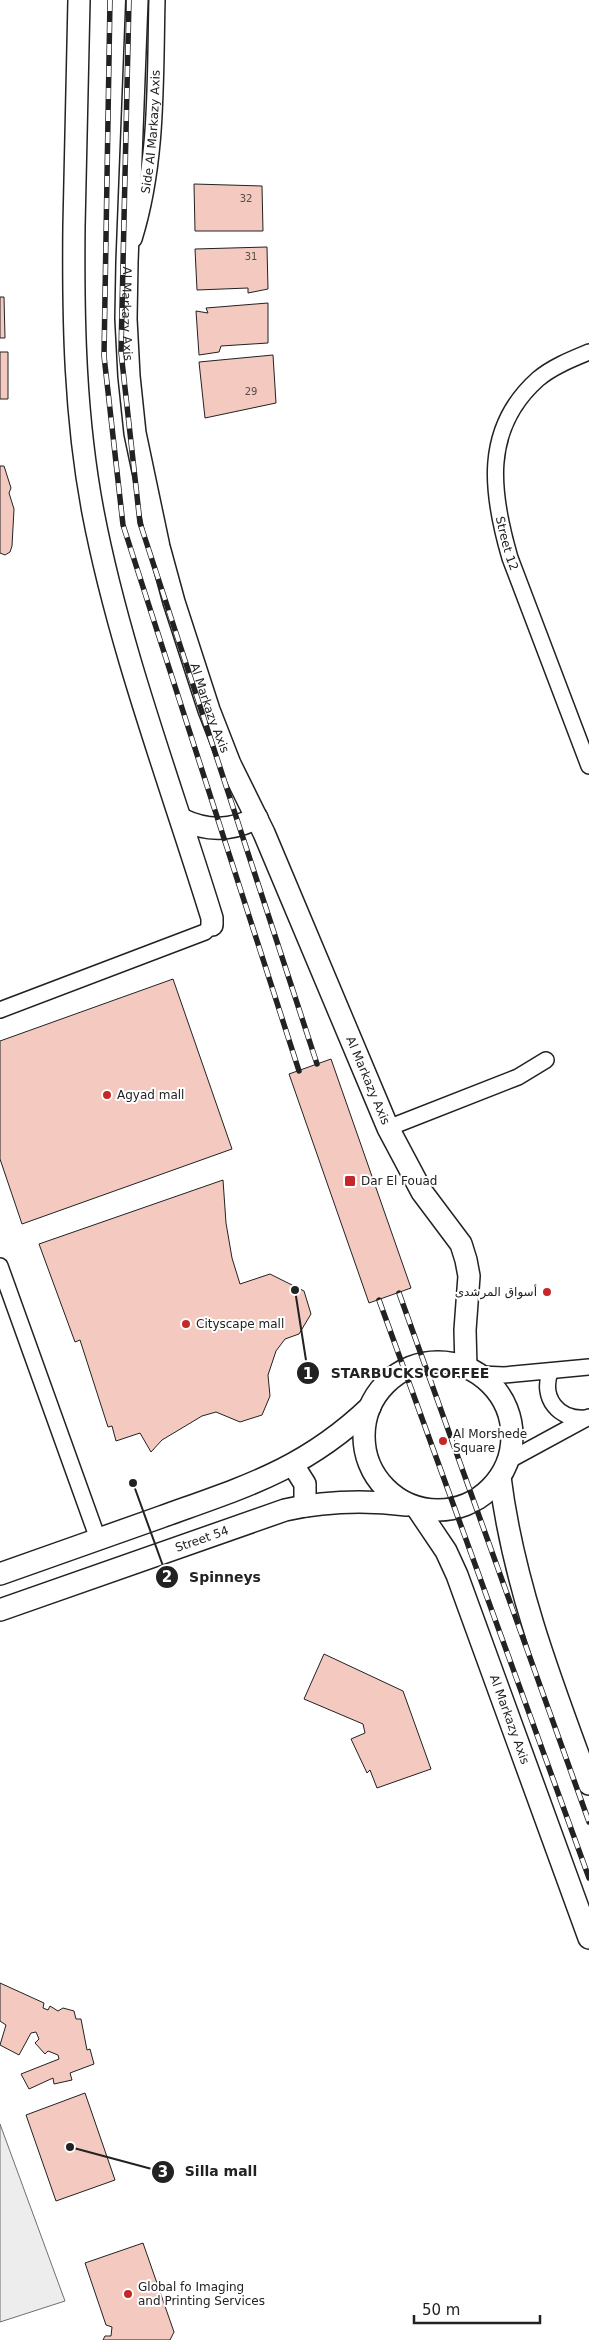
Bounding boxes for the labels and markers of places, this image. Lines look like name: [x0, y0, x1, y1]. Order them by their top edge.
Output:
place label: Agyad mall: [117, 1088, 184, 1102]
marker: Agyad mall: [101, 1089, 113, 1101]
marker: Dar El Fouad: [343, 1174, 357, 1188]
place label: Dar El Fouad: [361, 1174, 437, 1188]
place label: أسواق المرشدى: [455, 1284, 537, 1300]
marker: أسواق المرشدى: [541, 1286, 553, 1298]
place label: Cityscape mall: [196, 1317, 284, 1331]
marker: Cityscape mall: [180, 1318, 192, 1330]
callout: STARBUCKS COFFEE: [295, 1359, 499, 1388]
place label: Al Morshede Square: [453, 1427, 527, 1455]
marker: Al Morshede Square: [437, 1435, 449, 1447]
callout: Spinneys: [154, 1563, 271, 1592]
callout: Silla mall: [150, 2157, 268, 2186]
place label: Global fo Imaging and Printing Services: [138, 2280, 265, 2308]
marker: Global fo Imaging and Printing Services: [122, 2288, 134, 2300]

